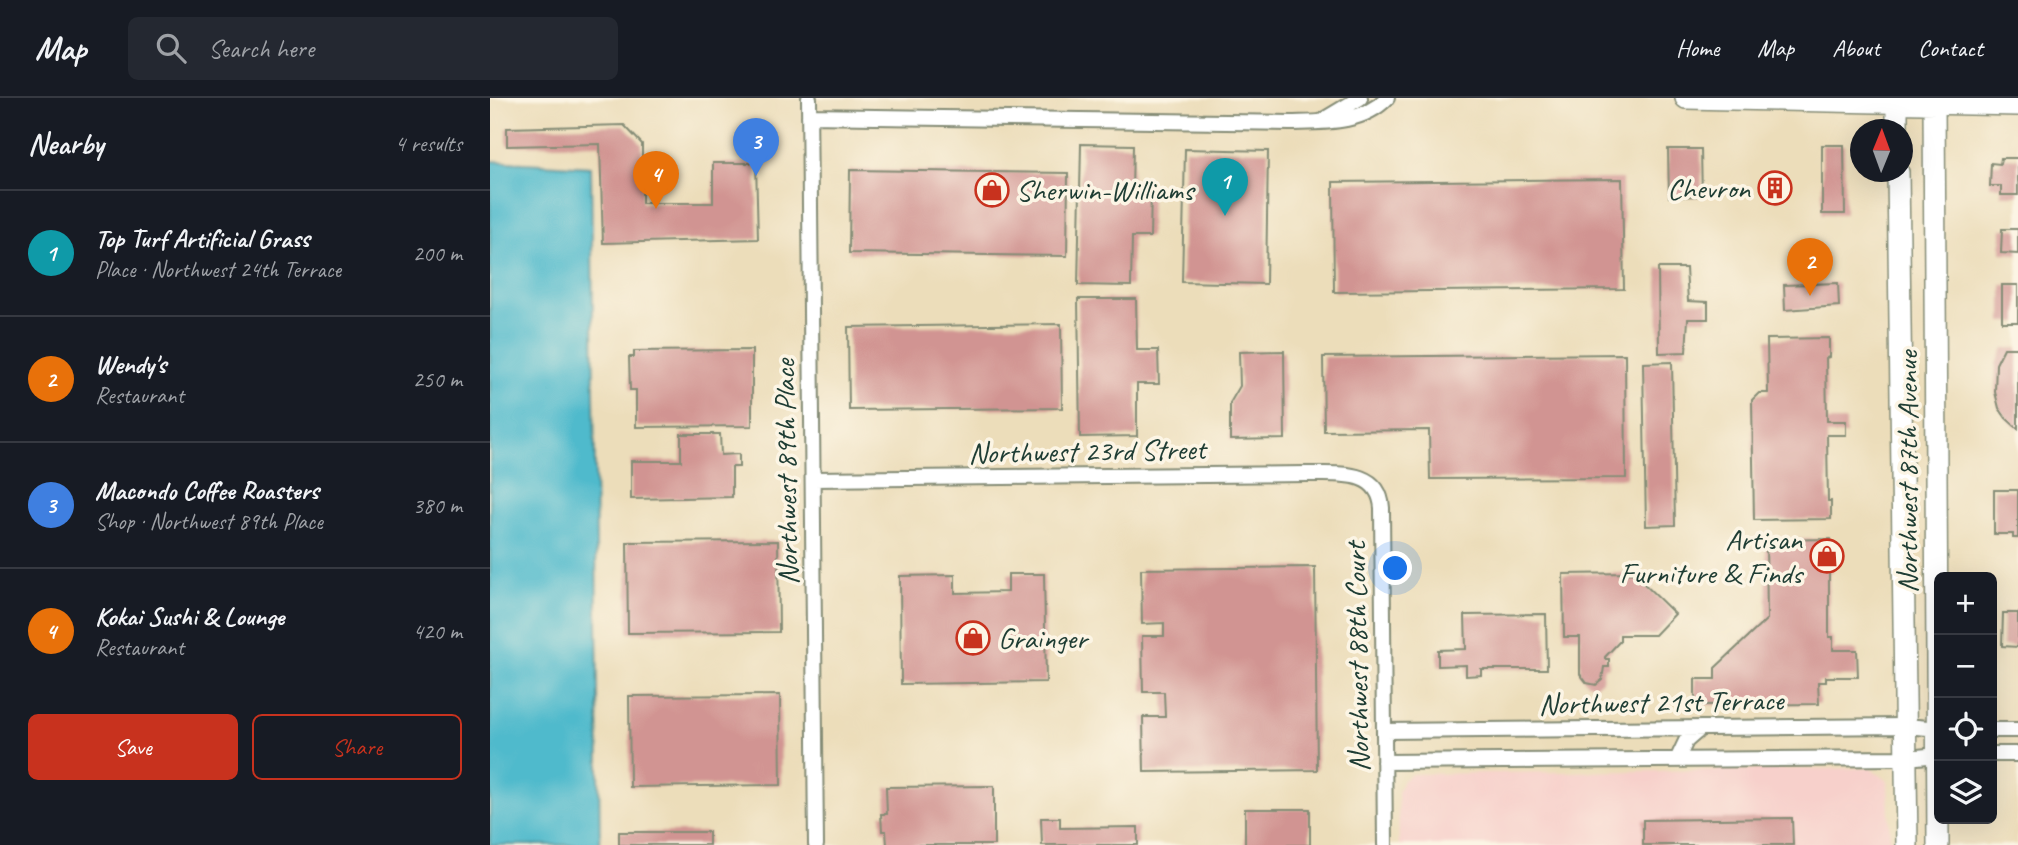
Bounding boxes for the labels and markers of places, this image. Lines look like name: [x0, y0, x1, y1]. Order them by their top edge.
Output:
pin: 3: [733, 118, 779, 176]
pin: 4: [633, 151, 679, 209]
pin: 1: [1202, 158, 1248, 216]
place label: Chevron: [1667, 169, 1751, 207]
building icon: Chevron: [1756, 169, 1794, 207]
shop icon: Sherwin-Williams: [973, 171, 1011, 209]
place label: Sherwin-Williams: [1016, 171, 1196, 209]
pin: 2: [1787, 238, 1833, 296]
place label: Artisan Furniture & Finds: [1620, 520, 1805, 592]
shop icon: Artisan Furniture & Finds: [1808, 537, 1846, 575]
shop icon: Grainger: [954, 619, 992, 657]
place label: Grainger: [998, 619, 1090, 657]

